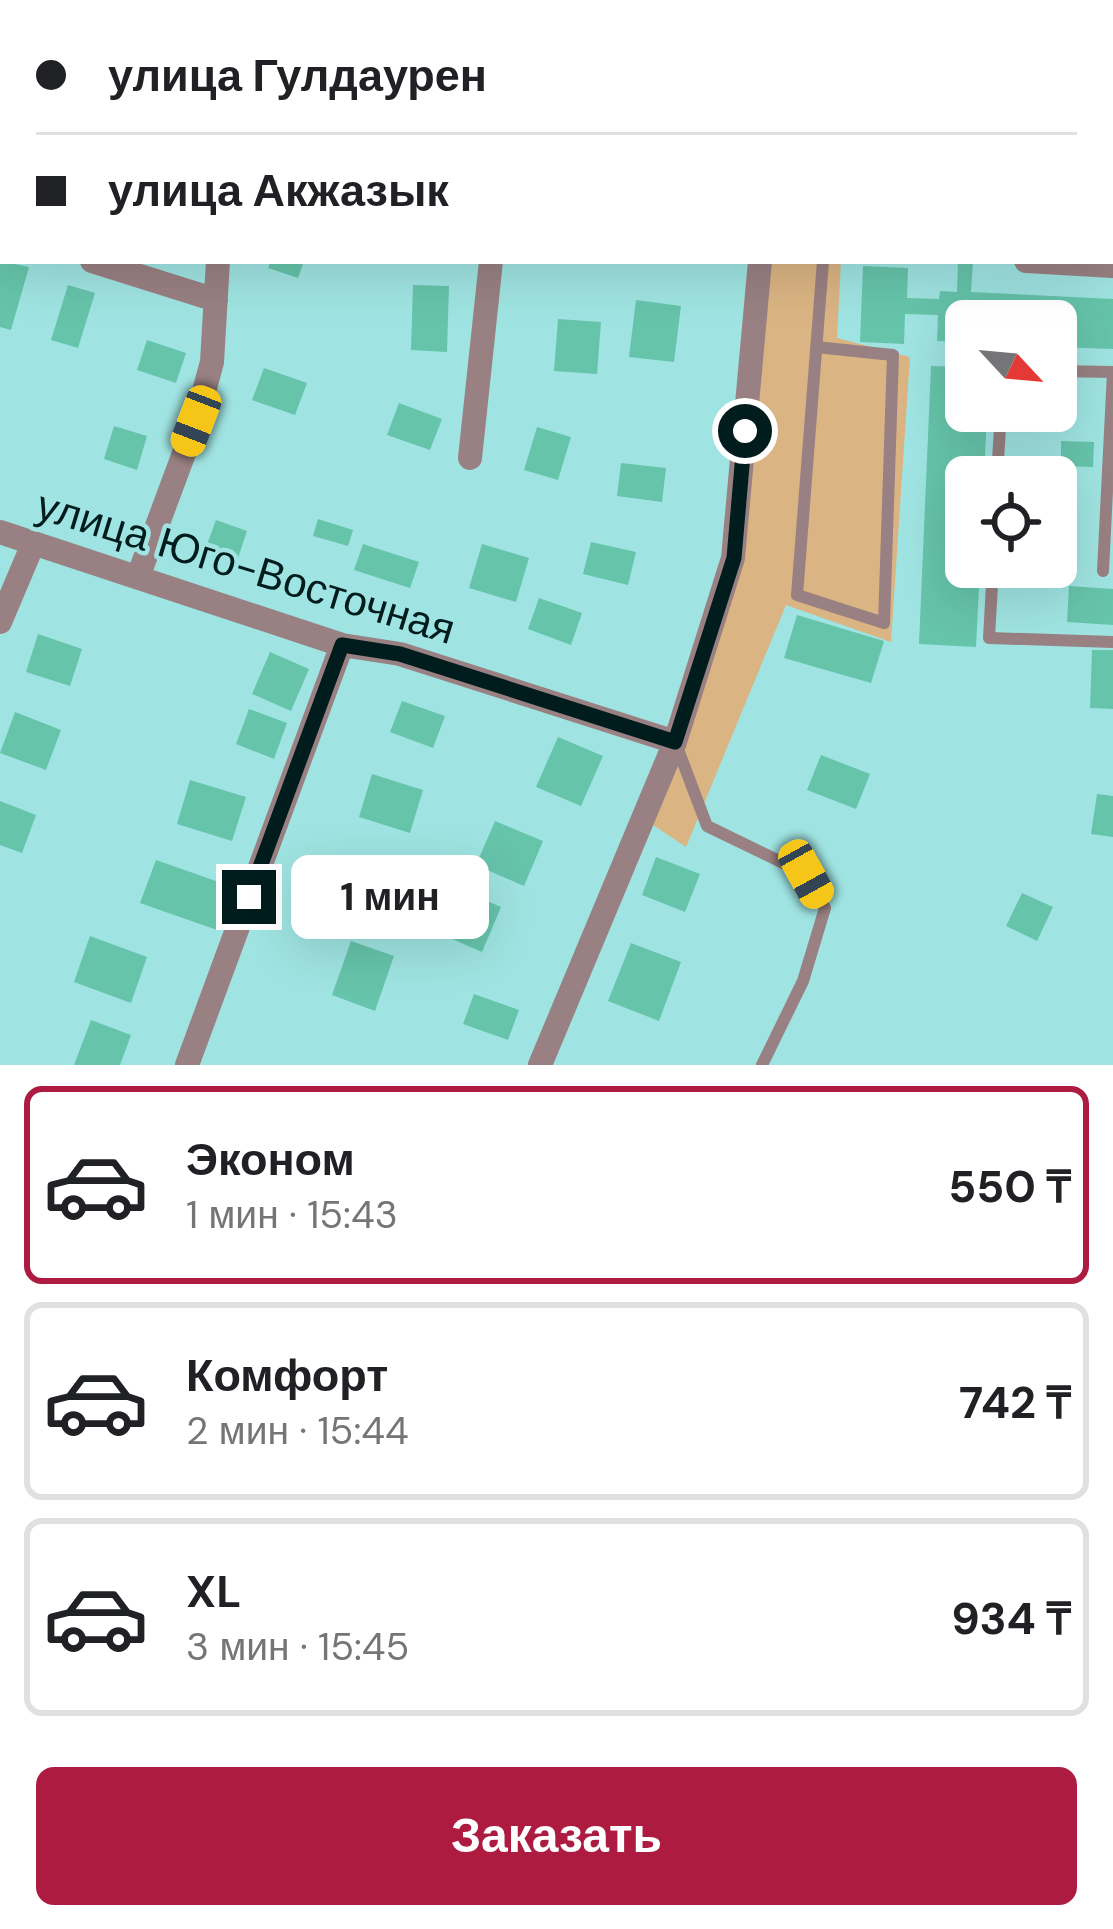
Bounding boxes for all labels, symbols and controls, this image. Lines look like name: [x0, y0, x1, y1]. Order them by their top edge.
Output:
text: улица Гулдаурен: [108, 46, 487, 105]
text: улица Акжазык: [108, 161, 449, 220]
north arrow: [945, 300, 1077, 432]
map controls: [945, 300, 1077, 588]
car: [166, 381, 226, 461]
route start: [718, 404, 772, 458]
button: locate: [945, 456, 1077, 588]
street label: улица Юго-Восточная: [30, 477, 462, 657]
car: [773, 834, 839, 914]
callout: 1 мин: [291, 855, 489, 939]
route end: [222, 870, 276, 924]
text: 1 мин: [340, 871, 440, 922]
text: Эконом: [186, 1130, 355, 1189]
icon: car: [42, 1131, 150, 1239]
text: 550 ₸: [948, 1157, 1071, 1216]
text: 1 мин · 15:43: [186, 1189, 398, 1240]
text: Комфорт: [186, 1346, 388, 1405]
icon: car: [42, 1347, 150, 1455]
text: 742 ₸: [959, 1373, 1071, 1432]
text: 2 мин · 15:44: [186, 1405, 409, 1456]
text: XL: [186, 1562, 241, 1621]
icon: car: [42, 1563, 150, 1671]
text: 934 ₸: [951, 1589, 1071, 1648]
text: 3 мин · 15:45: [186, 1621, 409, 1672]
button: Заказать: [36, 1767, 1077, 1905]

